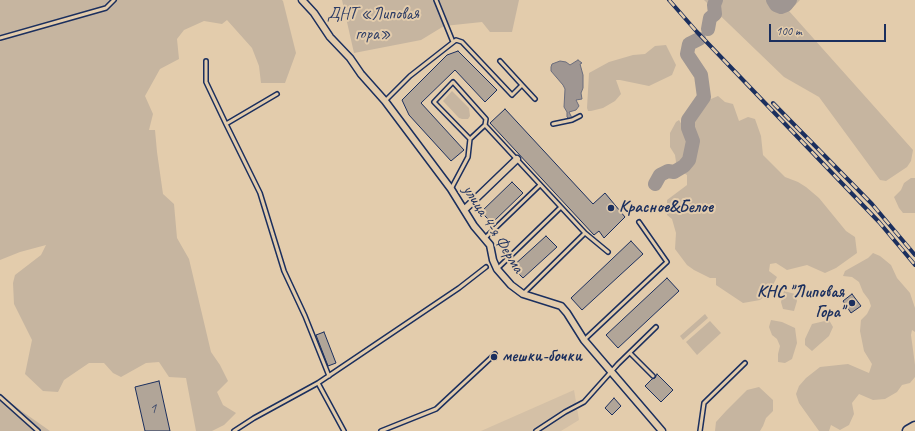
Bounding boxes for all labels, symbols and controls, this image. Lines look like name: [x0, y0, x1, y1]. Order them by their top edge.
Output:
park label: ДНТ «Липовая гора»: [327, 5, 419, 45]
scale bar: [771, 16, 888, 42]
text: 100 m: [776, 23, 802, 39]
street label: улица 4-я Ферма: [458, 181, 528, 277]
place label: Красное&Белое: [619, 198, 713, 218]
marker: Красное&Белое: [606, 203, 616, 213]
place label: КНС "Липовая Гора": [757, 283, 844, 323]
marker: КНС "Липовая Гора": [847, 298, 857, 308]
place label: мешки-бочки: [502, 347, 582, 367]
marker: мешки-бочки: [489, 352, 499, 362]
house number: 1: [150, 400, 156, 418]

